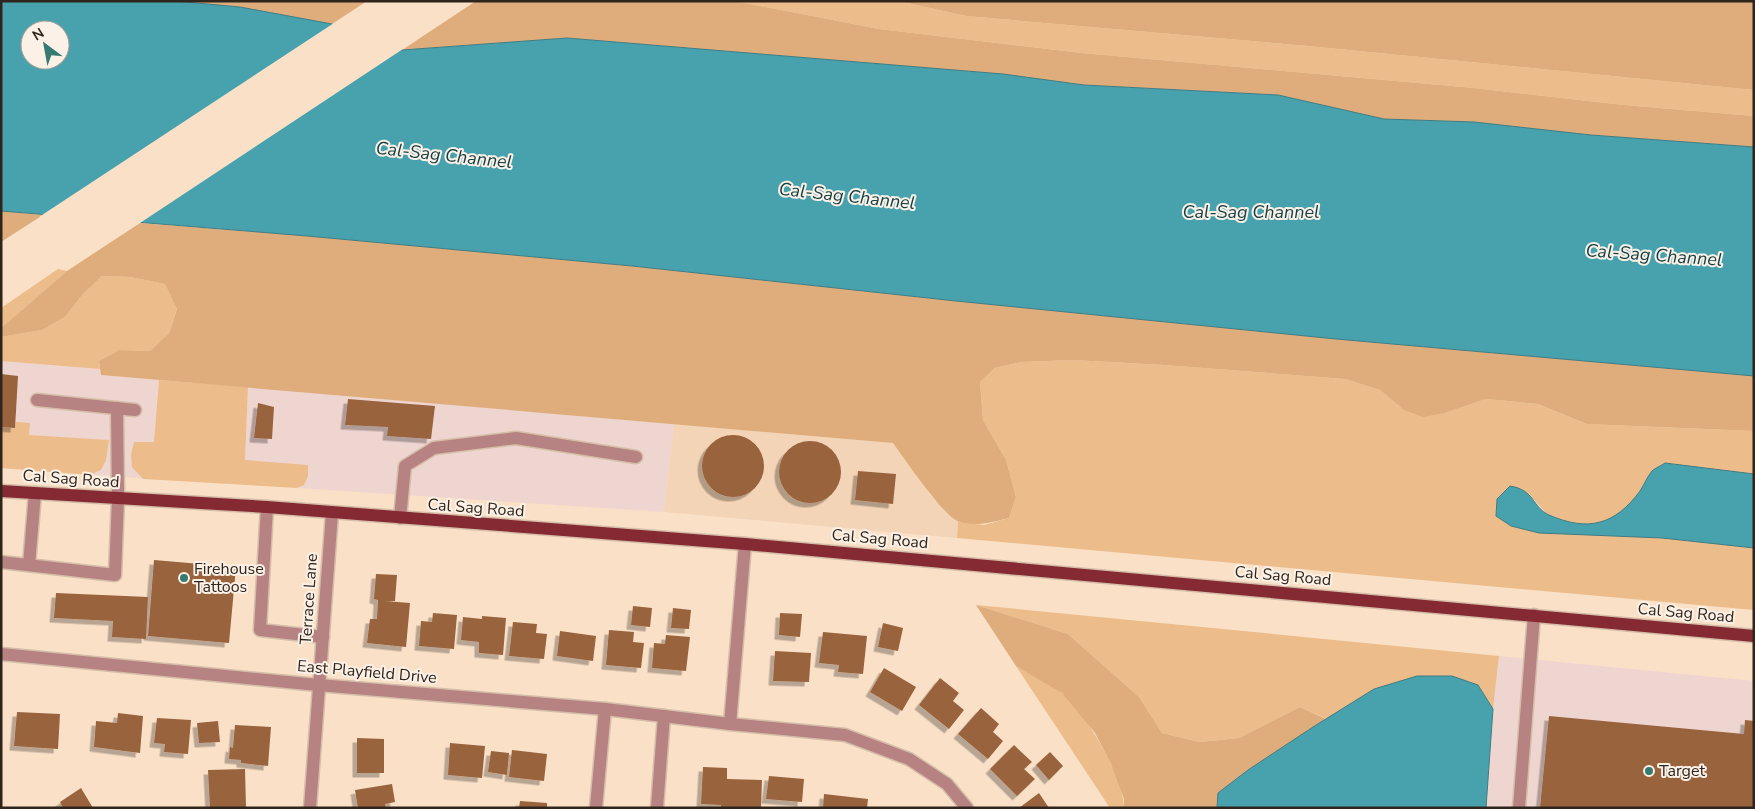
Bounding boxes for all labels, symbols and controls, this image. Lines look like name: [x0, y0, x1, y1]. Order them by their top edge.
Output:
north arrow: [20, 20, 70, 70]
text: N: [29, 24, 48, 45]
water label: Cal-Sag Channel: [375, 136, 513, 174]
water label: Cal-Sag Channel: [778, 177, 916, 215]
water label: Cal-Sag Channel: [1183, 200, 1319, 224]
water label: Cal-Sag Channel: [1585, 238, 1723, 272]
street label: Cal Sag Road: [22, 465, 120, 493]
street label: Cal Sag Road: [427, 494, 525, 522]
street label: Cal Sag Road: [831, 524, 929, 554]
street label: Terrace Lane: [295, 553, 323, 645]
place label: Firehouse Tattoos: [194, 558, 264, 598]
street label: Cal Sag Road: [1234, 561, 1332, 591]
marker: Firehouse Tattoos: [178, 572, 190, 584]
street label: Cal Sag Road: [1637, 598, 1735, 628]
street label: East Playfield Drive: [296, 655, 438, 689]
place label: Target: [1659, 760, 1705, 782]
marker: Target: [1643, 765, 1655, 777]

